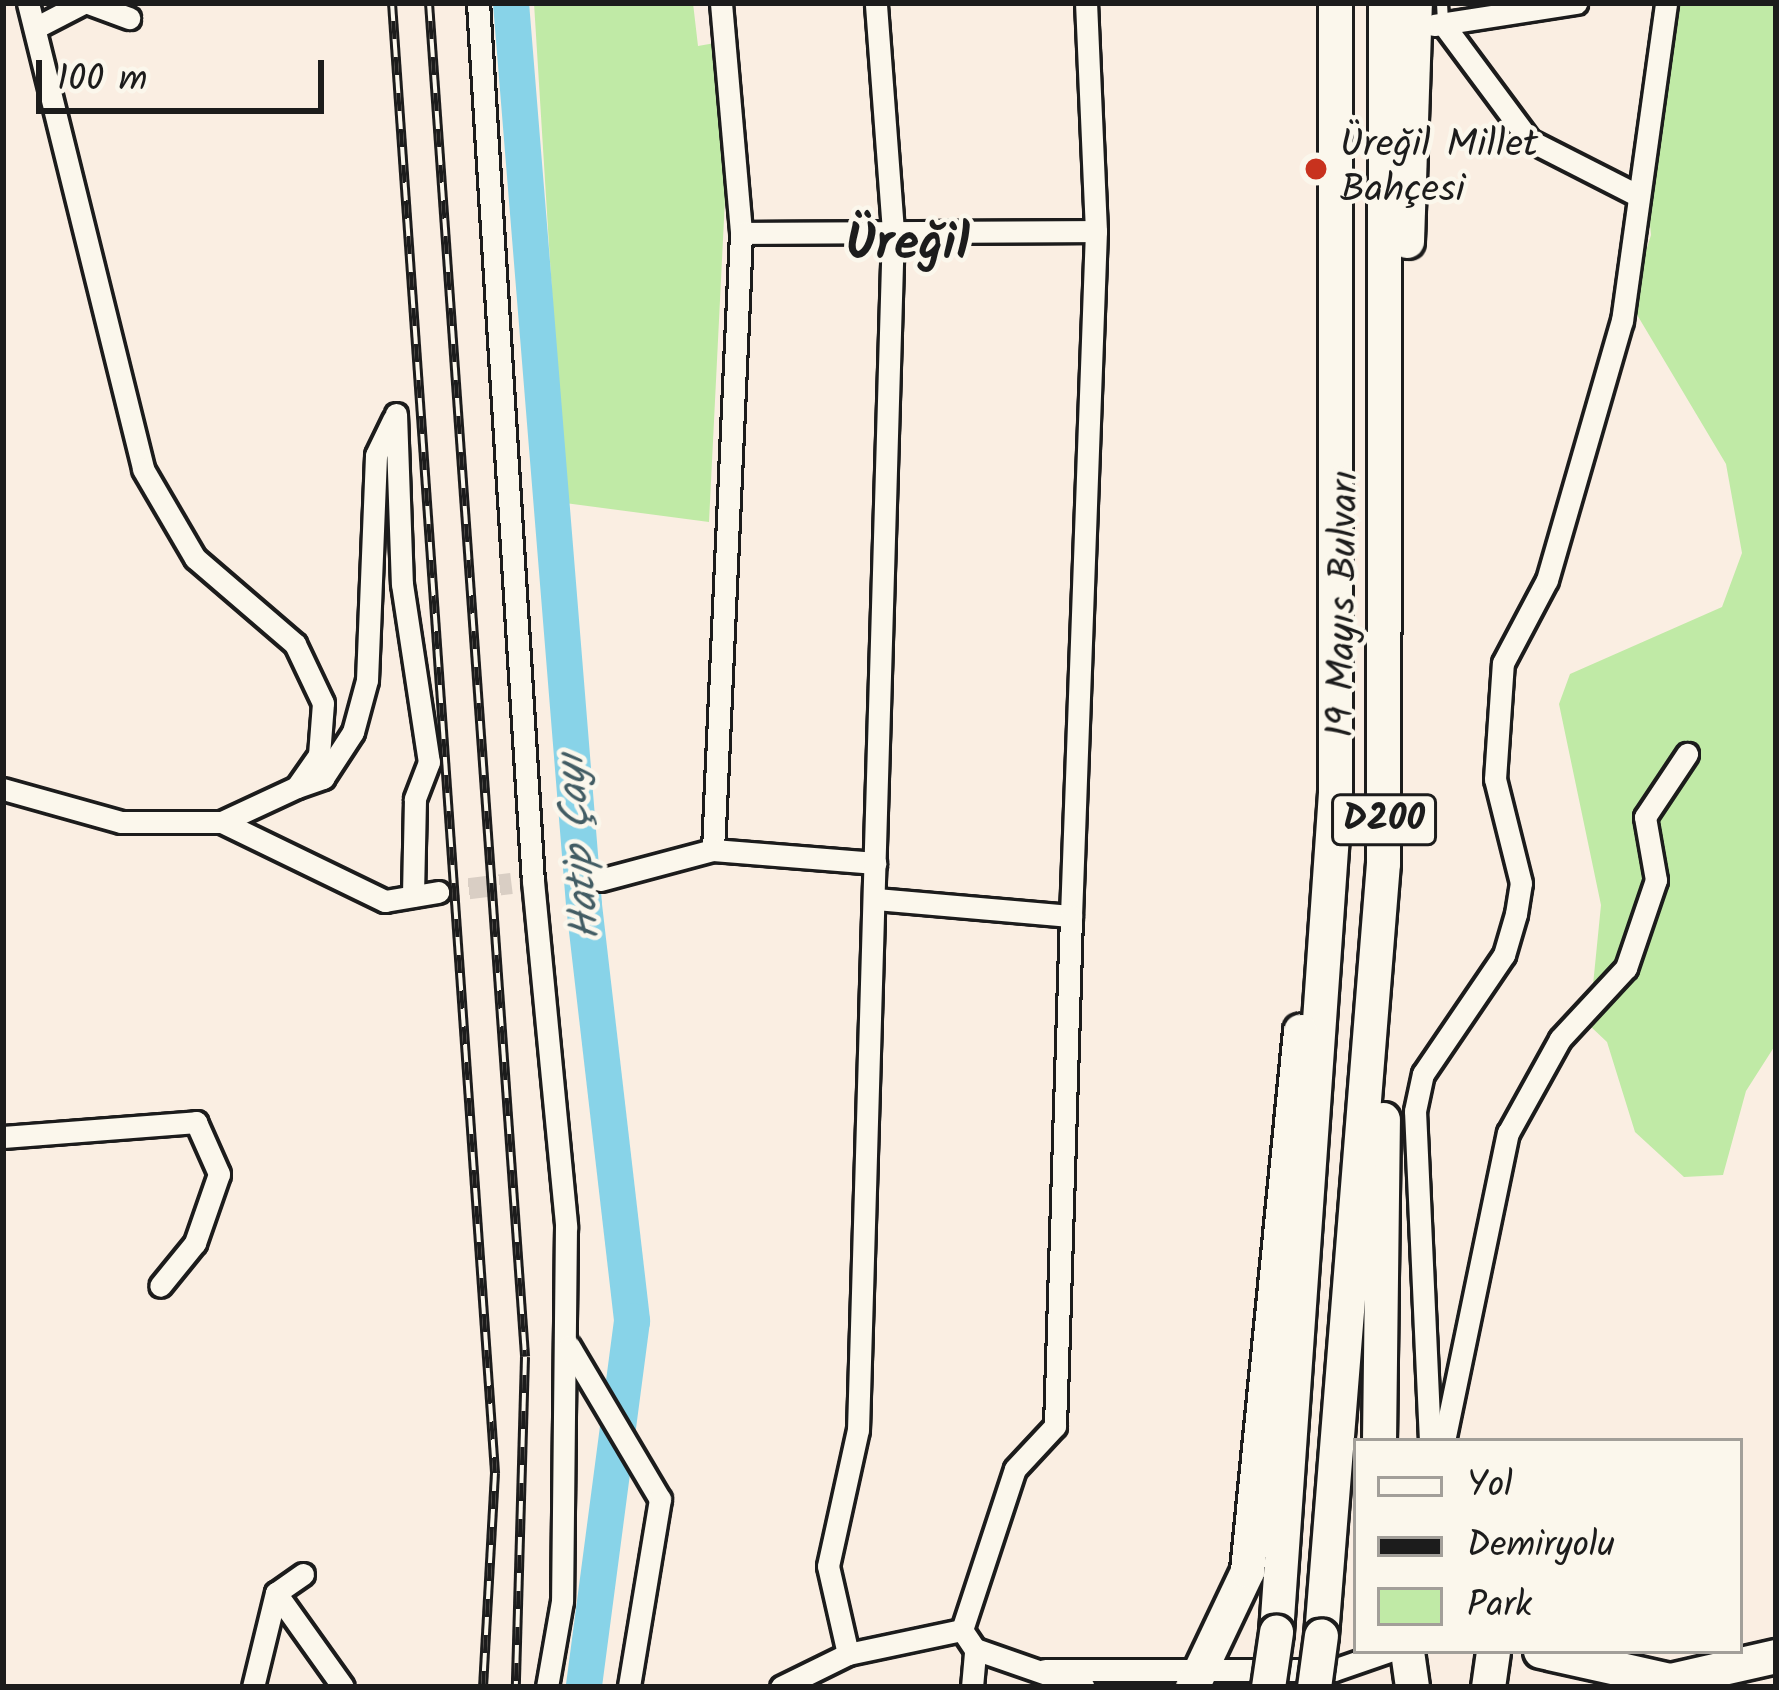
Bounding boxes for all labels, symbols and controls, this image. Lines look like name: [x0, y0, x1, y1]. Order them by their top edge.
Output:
scale bar: [42, 36, 330, 110]
text: 100 m: [57, 52, 147, 109]
place label: Üreğil Millet Bahçesi: [1340, 124, 1538, 215]
marker: Üreğil Millet Bahçesi: [1303, 156, 1329, 182]
district label: Üreğil: [846, 215, 970, 277]
street label: 19 Mayıs Bulvarı: [1319, 470, 1371, 738]
water label: Hatip Çayı: [547, 752, 613, 942]
road number: D200: [1330, 790, 1438, 850]
legend: [1353, 1438, 1743, 1654]
text: Yol: [1467, 1458, 1513, 1515]
text: Demiryolu: [1467, 1518, 1615, 1575]
text: Park: [1467, 1578, 1532, 1635]

